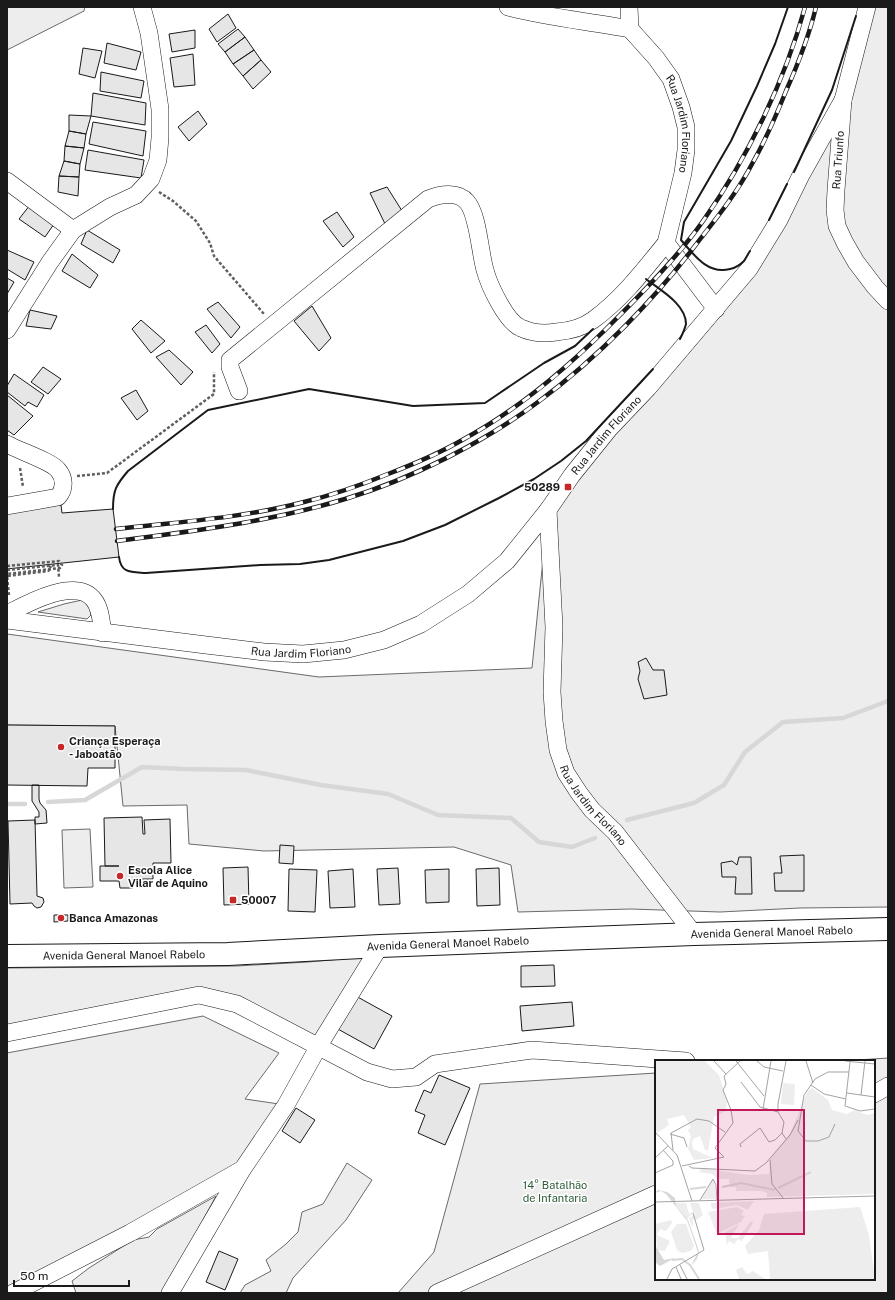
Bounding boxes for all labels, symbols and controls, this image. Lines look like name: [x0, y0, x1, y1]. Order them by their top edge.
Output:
street label: Rua Jardim Floriano: [664, 72, 692, 174]
street label: Rua Triunfo: [830, 130, 846, 190]
street label: Rua Jardim Floriano: [569, 393, 643, 477]
place label: 50289: [524, 481, 560, 493]
marker: 50289: [563, 482, 573, 492]
street label: Rua Jardim Floriano: [250, 642, 352, 660]
place label: Criança Esperaça - Jaboatão: [69, 735, 160, 760]
marker: Criança Esperaça - Jaboatão: [56, 742, 66, 752]
street label: Rua Jardim Floriano: [558, 763, 629, 848]
place label: Escola Alice Vilar de Aquino: [128, 864, 208, 889]
marker: Escola Alice Vilar de Aquino: [115, 871, 125, 881]
place label: 50007: [241, 894, 276, 906]
marker: 50007: [228, 895, 238, 905]
place label: Banca Amazonas: [69, 912, 158, 924]
marker: Banca Amazonas: [56, 913, 66, 923]
street label: Avenida General Manoel Rabelo: [690, 924, 853, 940]
street label: Avenida General Manoel Rabelo: [366, 934, 529, 953]
street label: Avenida General Manoel Rabelo: [43, 948, 205, 962]
inset map: [655, 1060, 875, 1280]
park label: 14° Batalhão de Infantaria: [523, 1179, 587, 1204]
scale bar: [14, 1262, 129, 1288]
text: 50 m: [20, 1269, 48, 1283]

